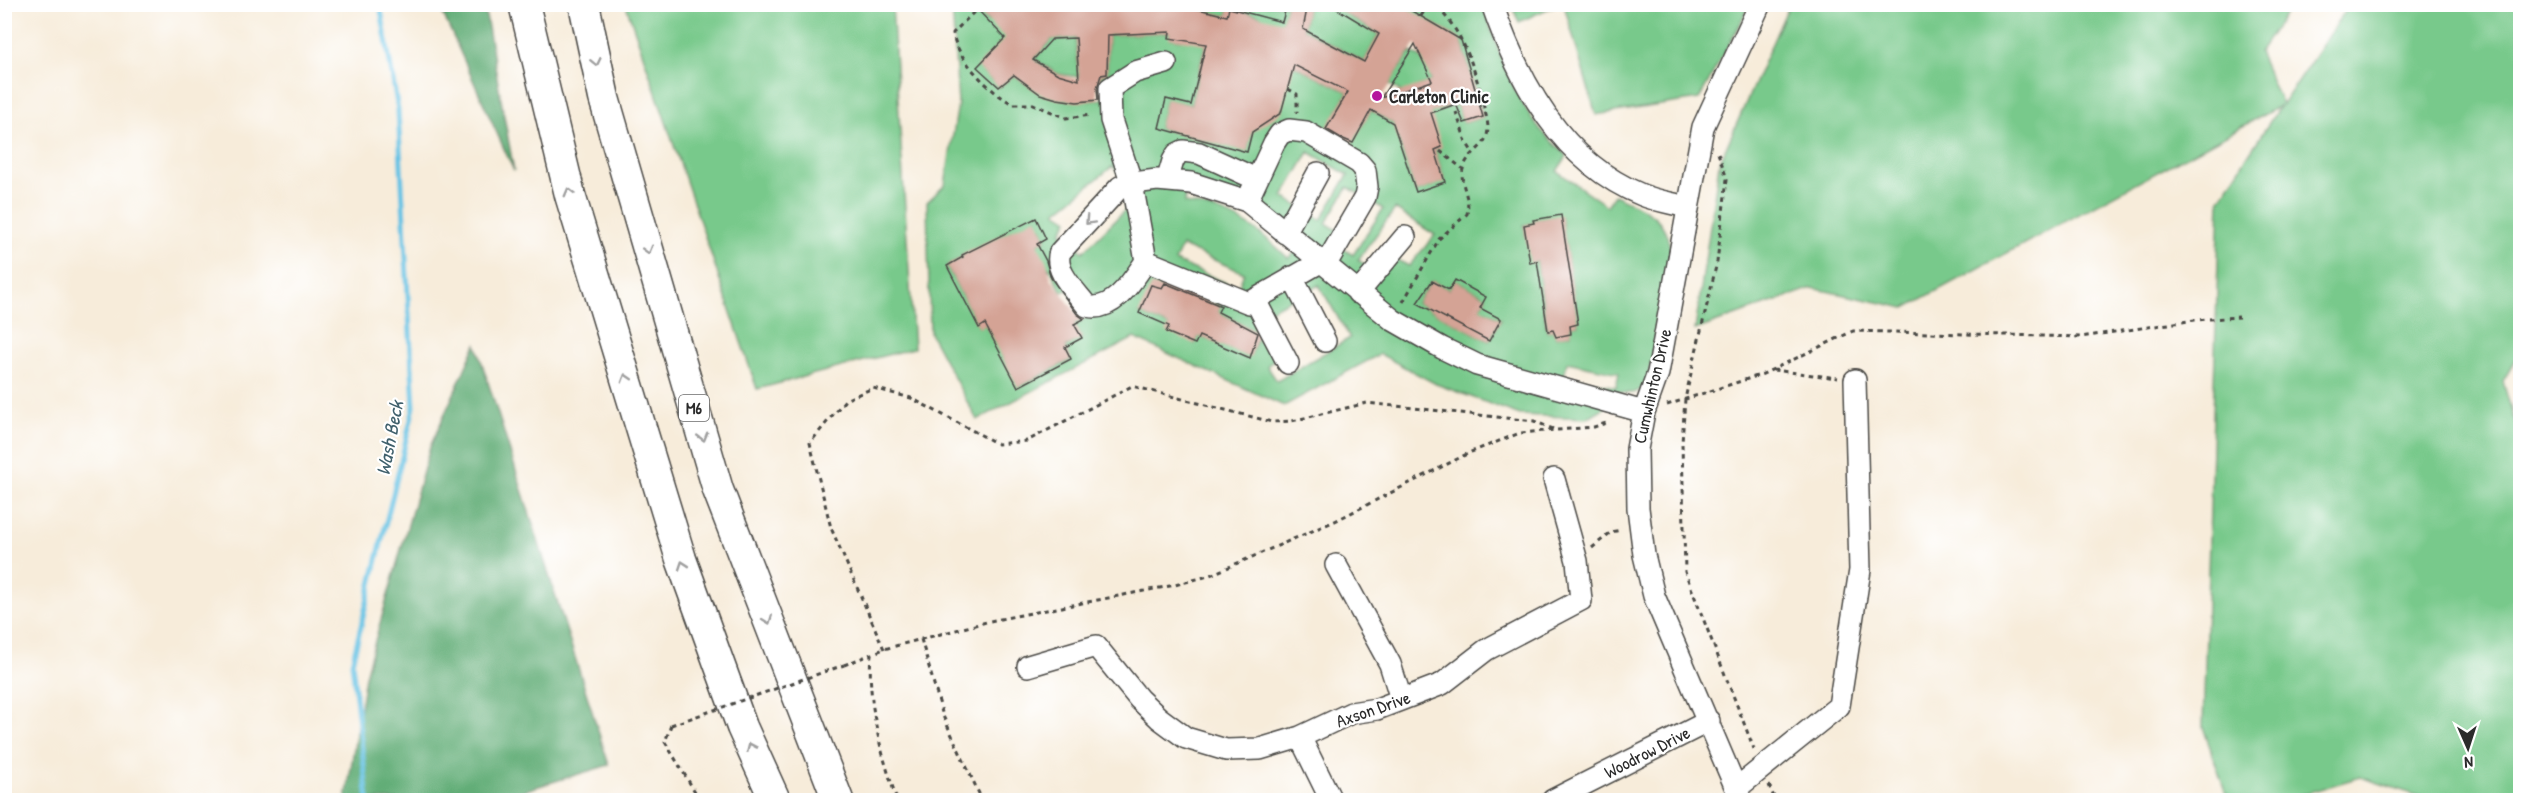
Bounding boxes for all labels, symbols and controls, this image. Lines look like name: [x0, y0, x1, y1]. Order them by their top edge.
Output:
one-way arrow: [589, 56, 602, 66]
place label: Carleton Clinic: [1389, 84, 1489, 109]
marker: Carleton Clinic: [1370, 89, 1384, 103]
one-way arrow: [564, 187, 577, 197]
one-way arrow: [1085, 214, 1096, 224]
one-way arrow: [641, 244, 653, 254]
street label: Cumwhinton Drive: [1627, 326, 1677, 446]
one-way arrow: [621, 373, 633, 384]
road number: M6: [679, 395, 709, 421]
water label: Wash Beck: [369, 397, 410, 477]
one-way arrow: [696, 431, 708, 442]
one-way arrow: [677, 560, 690, 571]
one-way arrow: [761, 614, 774, 625]
street label: Axson Drive: [1332, 685, 1414, 733]
north arrow: [2438, 718, 2498, 778]
street label: Woodrow Drive: [1600, 720, 1694, 784]
one-way arrow: [747, 743, 759, 754]
text: N: [2463, 752, 2474, 774]

